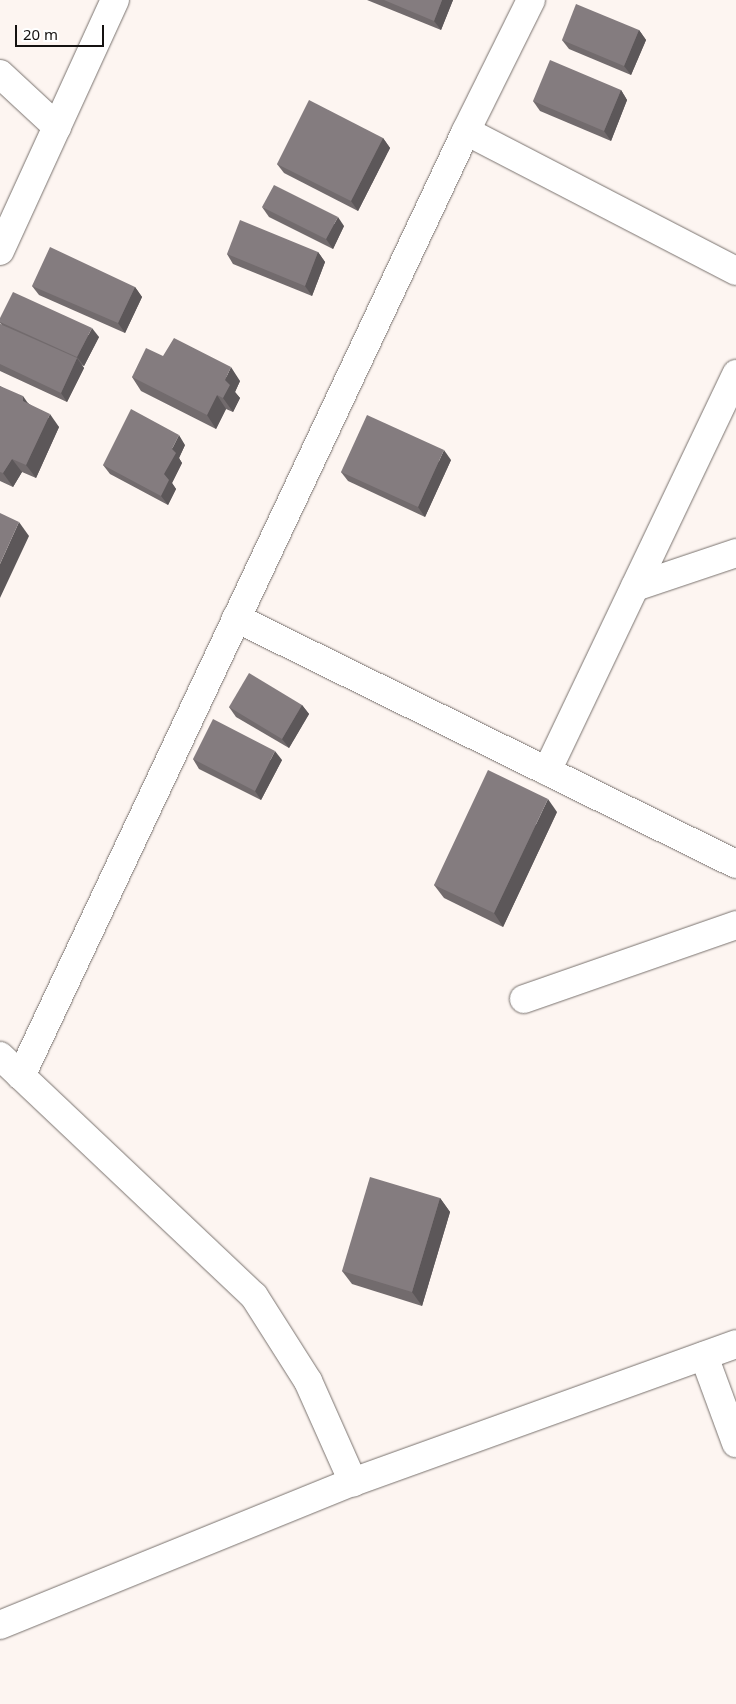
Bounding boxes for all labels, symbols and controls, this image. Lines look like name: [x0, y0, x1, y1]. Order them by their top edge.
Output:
scale bar: [18, 15, 106, 47]
text: 20 m: [23, 24, 58, 44]

